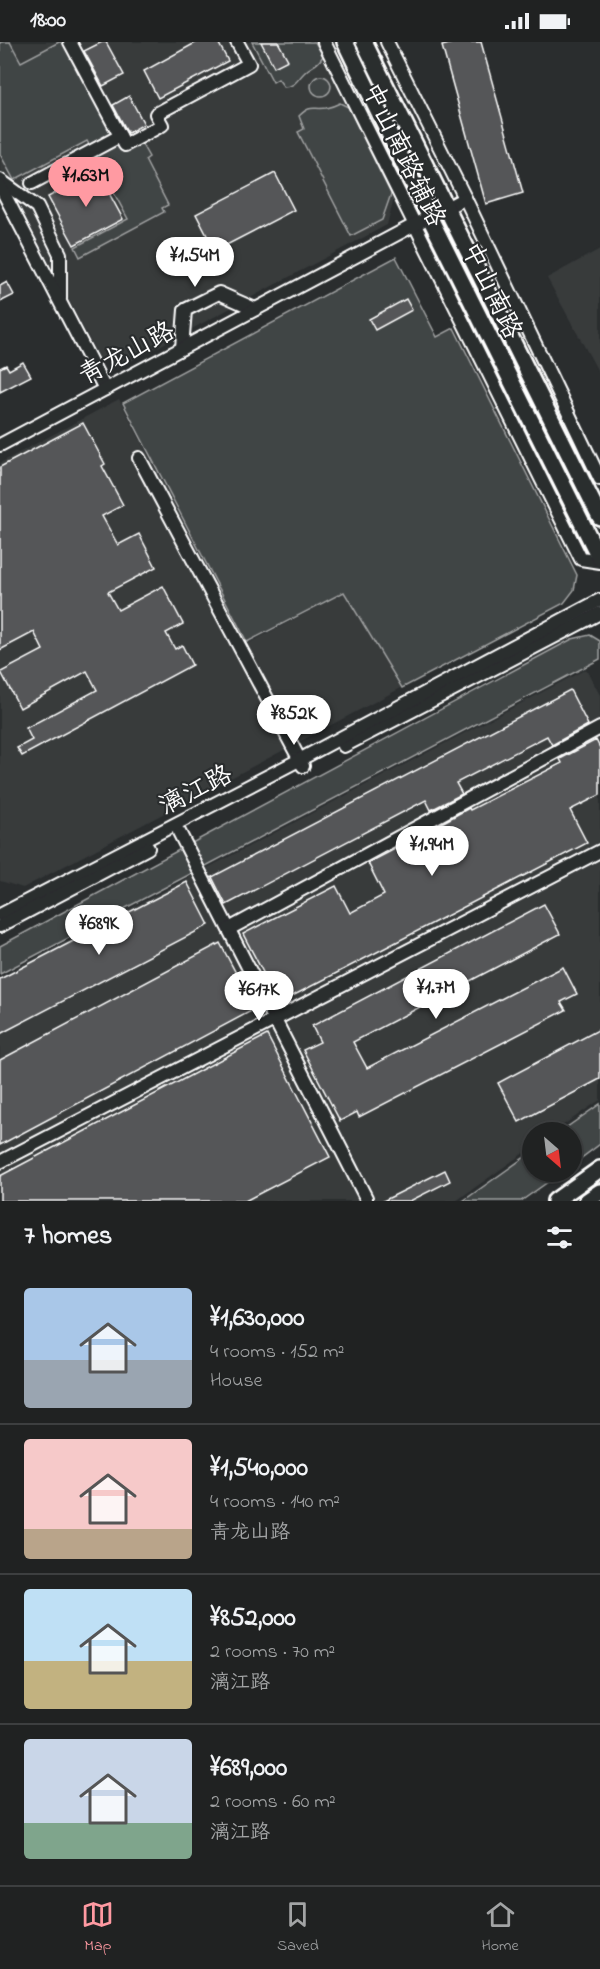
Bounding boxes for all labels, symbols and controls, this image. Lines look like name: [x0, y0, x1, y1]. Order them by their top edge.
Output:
text: 18:00: [30, 5, 66, 37]
street label: 中山南路辅路: [351, 77, 454, 234]
pin: ¥1.63M: [37, 157, 135, 208]
text: ¥1.63M: [62, 162, 110, 191]
street label: 中山南路: [450, 236, 530, 346]
pin: ¥1.54M: [146, 237, 244, 288]
text: ¥1.54M: [170, 242, 220, 271]
street label: 青龙山路: [73, 313, 182, 396]
pin: ¥852K: [252, 695, 336, 746]
text: ¥852K: [271, 700, 317, 729]
street label: 漓江路: [153, 757, 240, 826]
pin: ¥1.94M: [383, 826, 481, 877]
text: ¥1.94M: [410, 831, 454, 860]
pin: ¥689K: [57, 905, 141, 956]
text: ¥689K: [79, 910, 119, 939]
pin: ¥1.7M: [394, 969, 478, 1020]
pin: ¥617K: [217, 971, 301, 1022]
text: ¥1.7M: [417, 974, 455, 1003]
text: ¥617K: [239, 976, 279, 1005]
north arrow: [522, 1122, 582, 1182]
map controls: [522, 1122, 582, 1182]
text: 7 homes: [24, 1218, 112, 1256]
icon: filters: [543, 1221, 576, 1254]
text: ¥1,630,000: [210, 1300, 304, 1338]
icon: home: [72, 1312, 144, 1384]
text: 4 rooms · 152 m²: [210, 1338, 344, 1367]
text: House: [210, 1367, 263, 1396]
text: ¥1,540,000: [210, 1450, 308, 1488]
icon: home: [72, 1463, 144, 1535]
text: 4 rooms · 140 m²: [210, 1488, 340, 1517]
text: 青龙山路: [210, 1519, 290, 1548]
text: ¥852,000: [210, 1600, 296, 1638]
icon: home: [72, 1613, 144, 1685]
text: 2 rooms · 70 m²: [210, 1638, 335, 1667]
text: 漓江路: [210, 1669, 270, 1698]
text: ¥689,000: [210, 1750, 287, 1788]
icon: home: [72, 1763, 144, 1835]
text: 2 rooms · 60 m²: [210, 1788, 336, 1817]
text: 漓江路: [210, 1819, 270, 1848]
tab: Map: [81, 1898, 114, 1958]
tab: Saved: [277, 1898, 319, 1958]
tab: Home: [481, 1898, 519, 1958]

